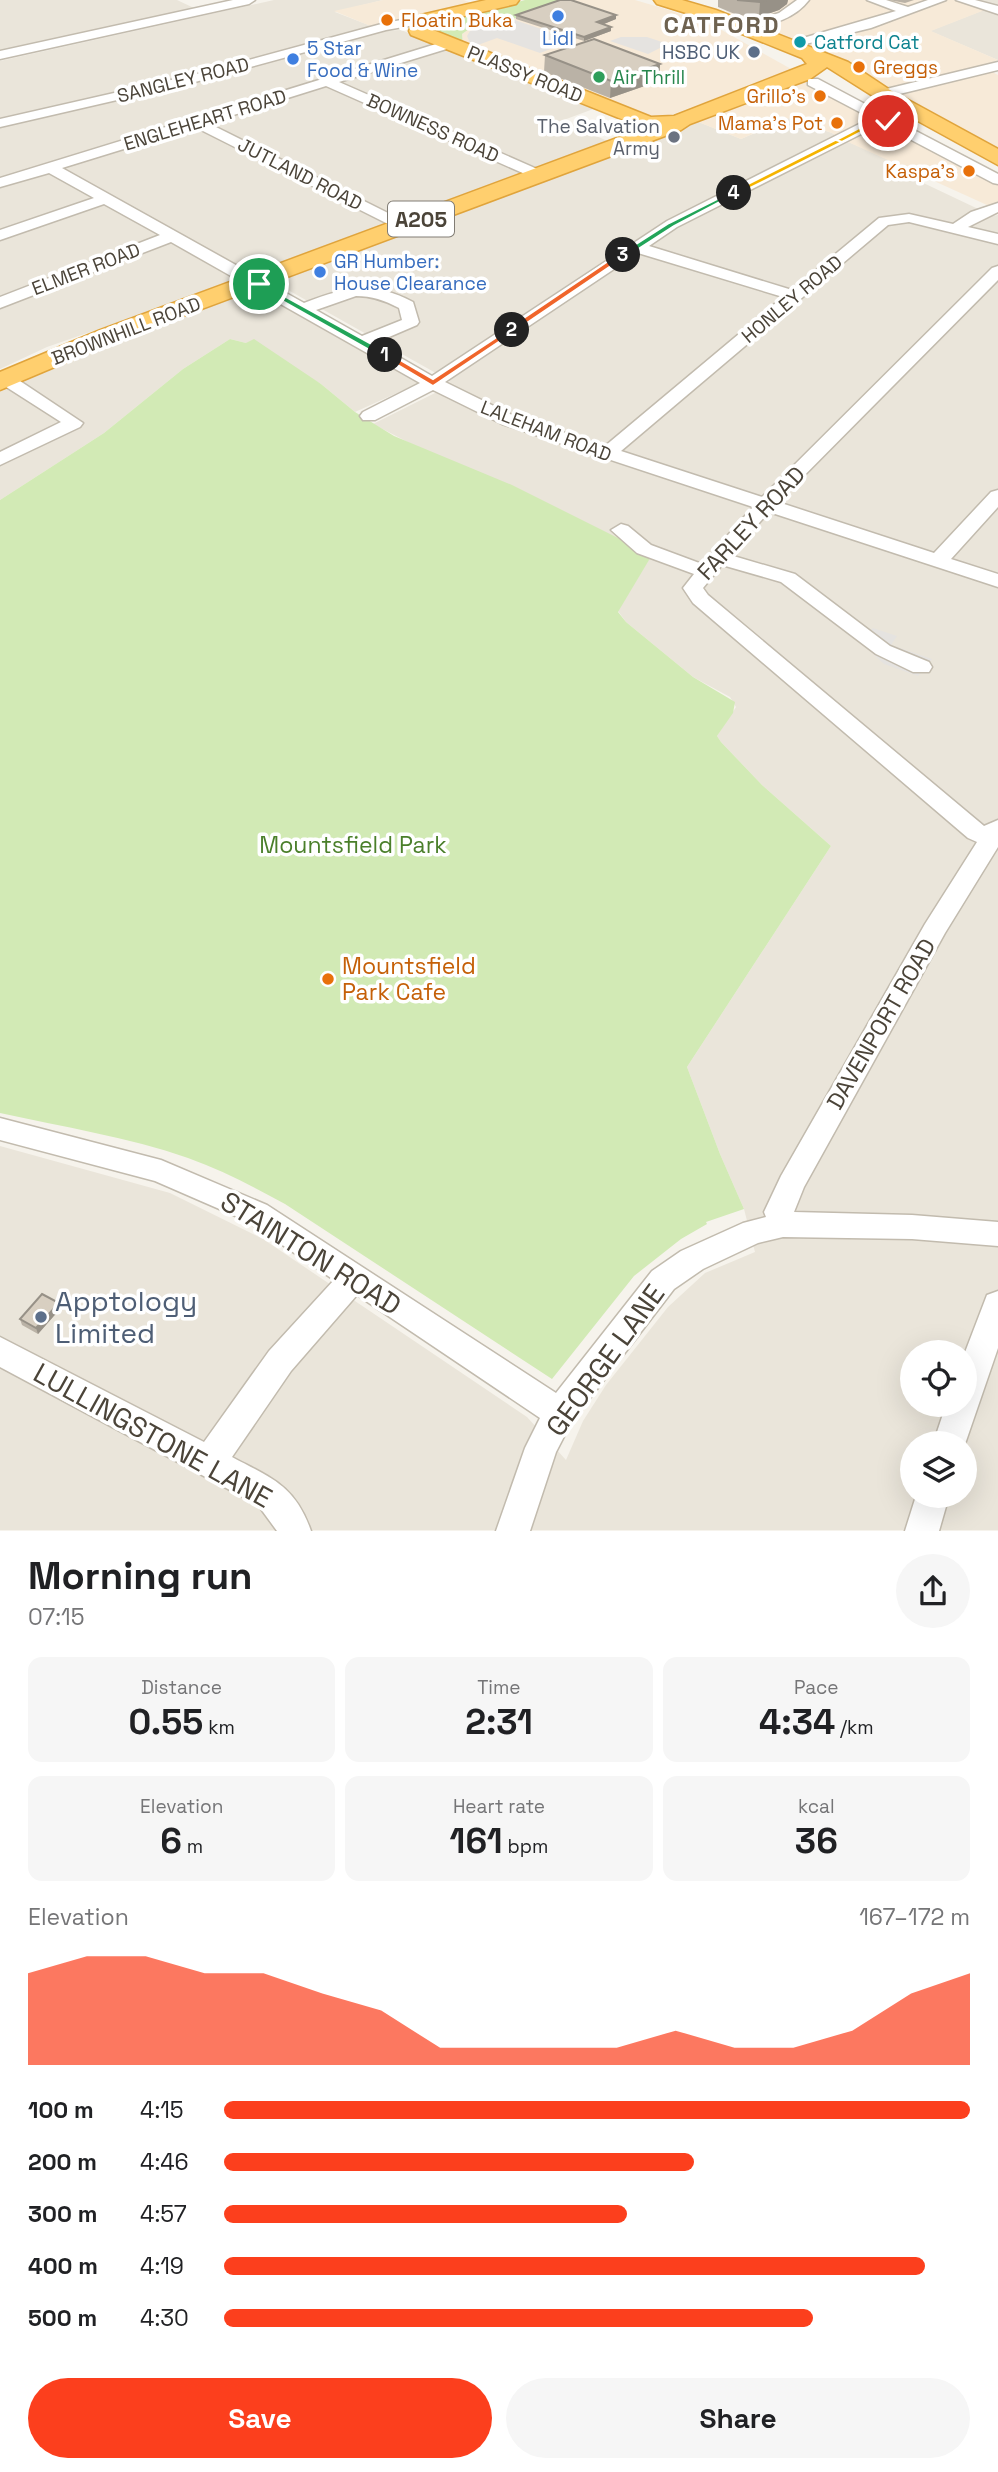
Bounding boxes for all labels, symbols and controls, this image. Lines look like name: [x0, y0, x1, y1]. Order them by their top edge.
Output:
place label: Floatin Buka: [401, 8, 513, 33]
marker: Lidl: [550, 8, 566, 24]
district label: CATFORD: [663, 9, 781, 40]
marker: Floatin Buka: [379, 12, 395, 28]
place label: Lidl: [542, 26, 574, 51]
place label: Catford Cat: [814, 30, 920, 55]
marker: Catford Cat: [792, 34, 808, 50]
place label: 5 Star Food & Wine: [307, 36, 418, 83]
street label: PLASSY ROAD: [464, 40, 586, 108]
place label: HSBC UK: [662, 40, 740, 65]
marker: HSBC UK: [746, 44, 762, 60]
marker: 5 Star Food & Wine: [285, 51, 301, 67]
street label: SANGLEY ROAD: [114, 52, 252, 108]
place label: Greggs: [873, 55, 938, 80]
marker: Greggs: [851, 59, 867, 75]
place label: Air Thrill: [613, 65, 685, 90]
marker: Air Thrill: [591, 69, 607, 85]
street label: ENGLEHEART ROAD: [121, 83, 289, 157]
place label: Grillo's: [746, 84, 806, 109]
street label: BOWNESS ROAD: [363, 88, 503, 168]
marker: Grillo's: [812, 88, 828, 104]
pin: [858, 91, 918, 151]
icon: check: [869, 102, 907, 140]
place label: Mama's Pot: [718, 111, 823, 136]
place label: The Salvation Army: [537, 114, 660, 161]
marker: Mama's Pot: [829, 115, 845, 131]
marker: The Salvation Army: [666, 129, 682, 145]
street label: JUTLAND ROAD: [233, 132, 367, 216]
place label: Kaspa's: [885, 159, 955, 184]
marker: Kaspa's: [961, 163, 977, 179]
pin: 4: [716, 176, 752, 210]
text: 4: [727, 180, 740, 205]
road number: A205: [388, 202, 454, 236]
street label: ELMER ROAD: [28, 237, 144, 301]
pin: 3: [606, 238, 640, 272]
text: 3: [617, 242, 628, 267]
place label: GR Humber: House Clearance: [334, 249, 487, 296]
street label: HONLEY ROAD: [736, 250, 848, 348]
pin: [229, 254, 289, 314]
marker: GR Humber: House Clearance: [312, 264, 328, 280]
icon: arrive: [240, 265, 278, 303]
street label: BROWNHILL ROAD: [48, 291, 204, 371]
pin: 2: [494, 312, 530, 348]
text: 2: [506, 317, 517, 342]
pin: 1: [368, 338, 402, 372]
text: 1: [380, 342, 389, 367]
street label: LALEHAM ROAD: [477, 395, 615, 467]
street label: FARLEY ROAD: [691, 460, 811, 586]
park label: Mountsfield Park: [259, 830, 447, 860]
street label: DAVENPORT ROAD: [820, 933, 942, 1115]
place label: Mountsfield Park Cafe: [342, 951, 476, 1007]
marker: Mountsfield Park Cafe: [320, 971, 336, 987]
street label: STAINTON ROAD: [214, 1183, 408, 1323]
street label: GEORGE LANE: [538, 1277, 672, 1443]
place label: Apptology Limited: [55, 1283, 197, 1351]
marker: Apptology Limited: [33, 1309, 49, 1325]
map controls: [900, 1340, 977, 1508]
button: locate: [900, 1340, 977, 1417]
street label: LULLINGSTONE LANE: [27, 1354, 279, 1516]
button: layers: [900, 1431, 977, 1508]
text: Morning run: [28, 1552, 253, 1600]
button: share: [896, 1554, 970, 1628]
text: 07:15: [28, 1602, 85, 1632]
text: Distance: [141, 1675, 222, 1700]
text: Time: [477, 1675, 521, 1700]
text: Pace: [794, 1675, 839, 1700]
text: 0.55: [129, 1700, 203, 1744]
text: 2:31: [465, 1700, 533, 1744]
text: 4:34: [759, 1700, 835, 1744]
text: km: [203, 1715, 235, 1740]
text: /km: [835, 1715, 874, 1740]
text: Elevation: [140, 1794, 223, 1819]
text: Heart rate: [453, 1794, 545, 1819]
text: kcal: [798, 1794, 835, 1819]
text: 6: [160, 1819, 182, 1863]
text: 161: [450, 1819, 503, 1863]
text: 36: [795, 1819, 838, 1863]
text: m: [182, 1834, 203, 1859]
text: bpm: [503, 1834, 548, 1859]
text: Elevation: [28, 1902, 129, 1932]
text: 167–172 m: [859, 1902, 970, 1932]
text: 100 m: [28, 2095, 94, 2125]
text: 4:15: [140, 2095, 184, 2125]
text: 200 m: [28, 2147, 97, 2177]
text: 4:46: [140, 2147, 189, 2177]
text: 300 m: [28, 2199, 97, 2229]
text: 4:57: [140, 2199, 187, 2229]
text: 400 m: [28, 2251, 98, 2281]
text: 4:19: [140, 2251, 184, 2281]
text: 500 m: [28, 2303, 97, 2333]
text: 4:30: [140, 2303, 189, 2333]
button: Save: [28, 2378, 492, 2458]
button: Share: [506, 2378, 970, 2458]

